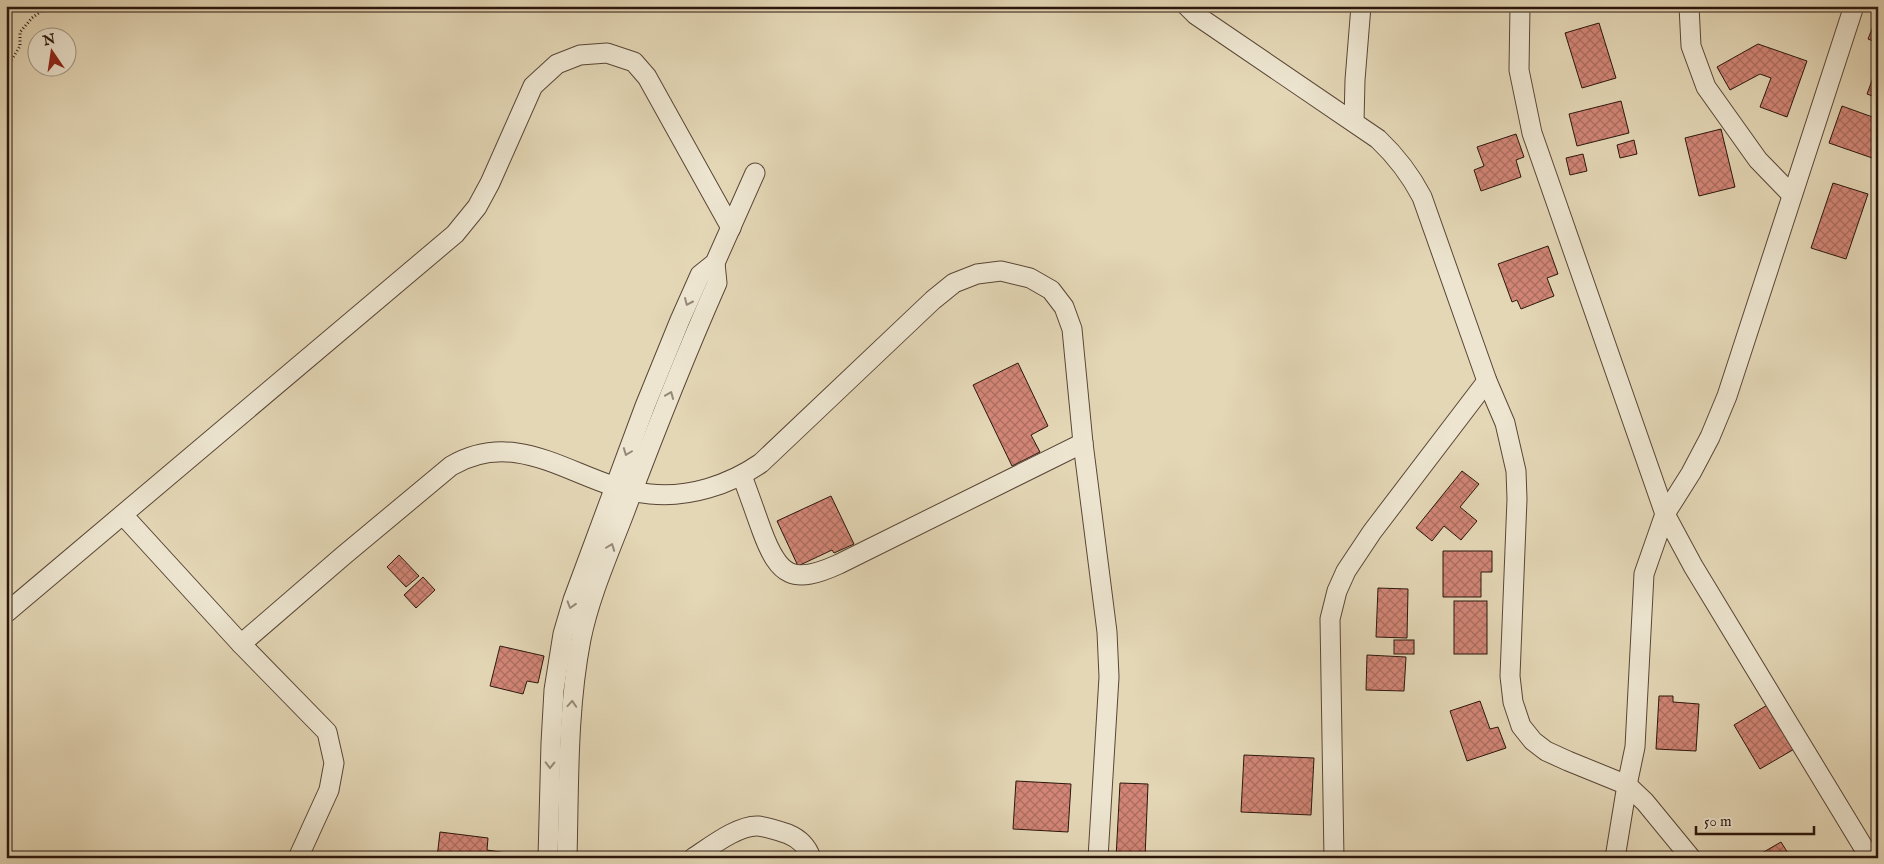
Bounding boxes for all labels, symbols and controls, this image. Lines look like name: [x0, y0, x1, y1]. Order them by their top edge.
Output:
north arrow: [28, 28, 78, 78]
text: N: [40, 30, 57, 51]
one-way arrow: [684, 297, 695, 306]
one-way arrow: [664, 392, 674, 400]
one-way arrow: [623, 447, 633, 456]
one-way arrow: [605, 543, 616, 552]
one-way arrow: [567, 600, 577, 608]
one-way arrow: [567, 700, 578, 708]
one-way arrow: [545, 762, 555, 769]
scale bar: [1696, 804, 1814, 836]
text: 50 m: [1704, 812, 1732, 831]

